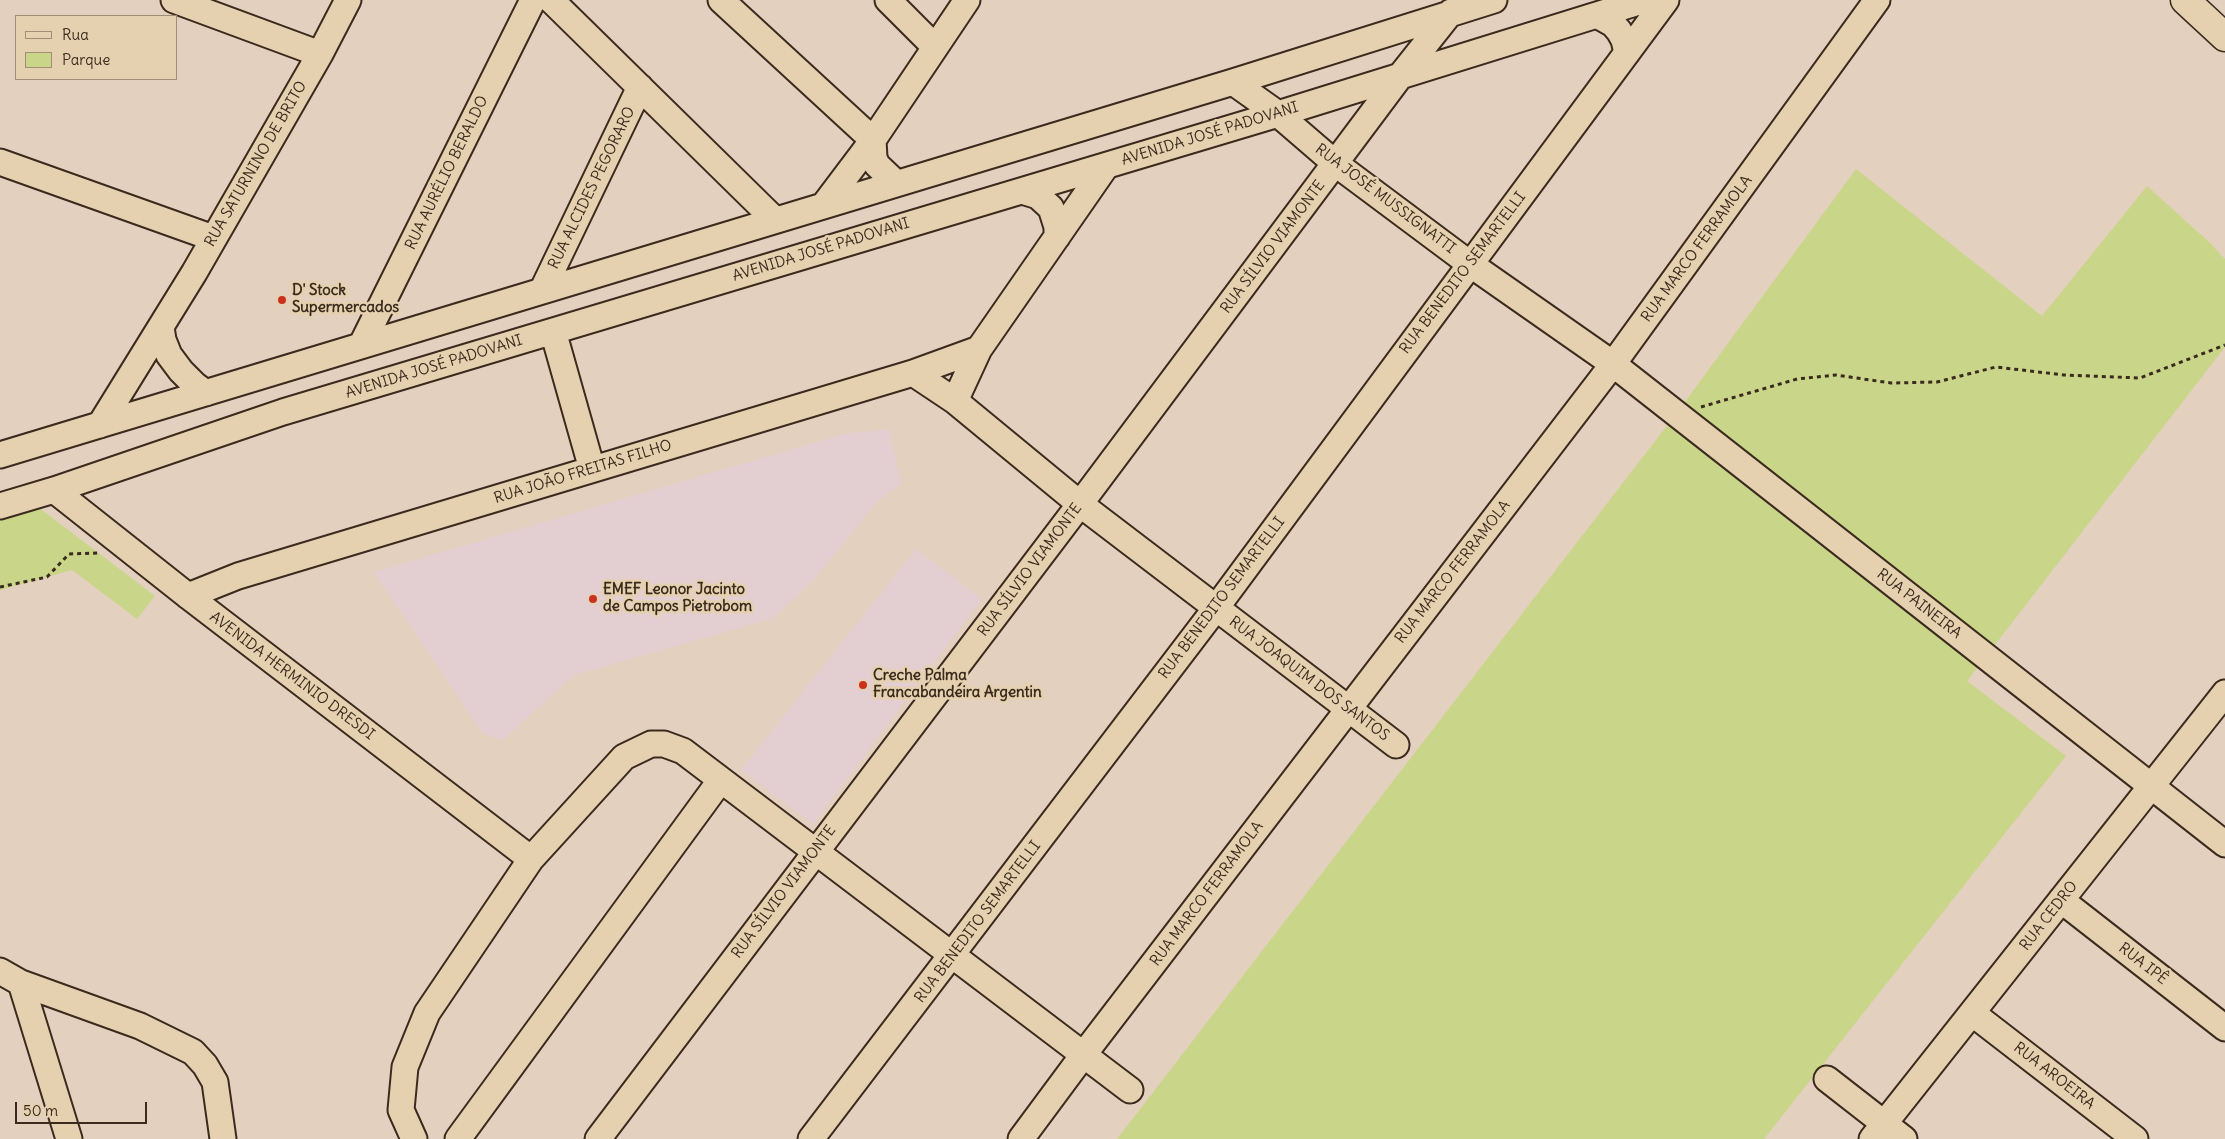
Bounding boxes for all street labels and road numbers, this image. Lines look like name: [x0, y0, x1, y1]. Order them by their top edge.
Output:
street label: RUA SATURNINO DE BRITO: [201, 78, 311, 250]
street label: RUA AURÉLIO BERALDO: [402, 93, 492, 253]
street label: AVENIDA JOSÉ PADOVANI: [1119, 98, 1301, 170]
street label: RUA ALCIDES PEGORARO: [545, 104, 639, 272]
street label: RUA JOSÉ MUSSIGNATTI: [1311, 140, 1459, 258]
street label: RUA MARCO FERRAMOLA: [1638, 172, 1756, 326]
street label: RUA SÍLVIO VIAMONTE: [1217, 177, 1329, 317]
street label: RUA BENEDITO SEMARTELLI: [1396, 189, 1530, 357]
street label: AVENIDA JOSÉ PADOVANI: [730, 214, 912, 286]
street label: AVENIDA JOSÉ PADOVANI: [343, 331, 525, 403]
street label: RUA JOÃO FREITAS FILHO: [492, 436, 674, 508]
street label: RUA MARCO FERRAMOLA: [1392, 497, 1514, 647]
street label: RUA SÍLVIO VIAMONTE: [974, 500, 1086, 640]
street label: RUA BENEDITO SEMARTELLI: [1155, 514, 1289, 682]
street label: RUA PAINEIRA: [1873, 565, 1965, 643]
street label: AVENIDA HERMINIO DRESDI: [206, 608, 378, 744]
street label: RUA JOAQUIM DOS SANTOS: [1225, 613, 1393, 745]
street label: RUA MARCO FERRAMOLA: [1147, 818, 1267, 970]
street label: RUA SÍLVIO VIAMONTE: [728, 822, 840, 962]
street label: RUA BENEDITO SEMARTELLI: [911, 838, 1045, 1006]
street label: RUA CEDRO: [2016, 878, 2082, 954]
street label: RUA IPÊ: [2115, 939, 2171, 989]
street label: RUA AROEIRA: [2010, 1039, 2098, 1113]

